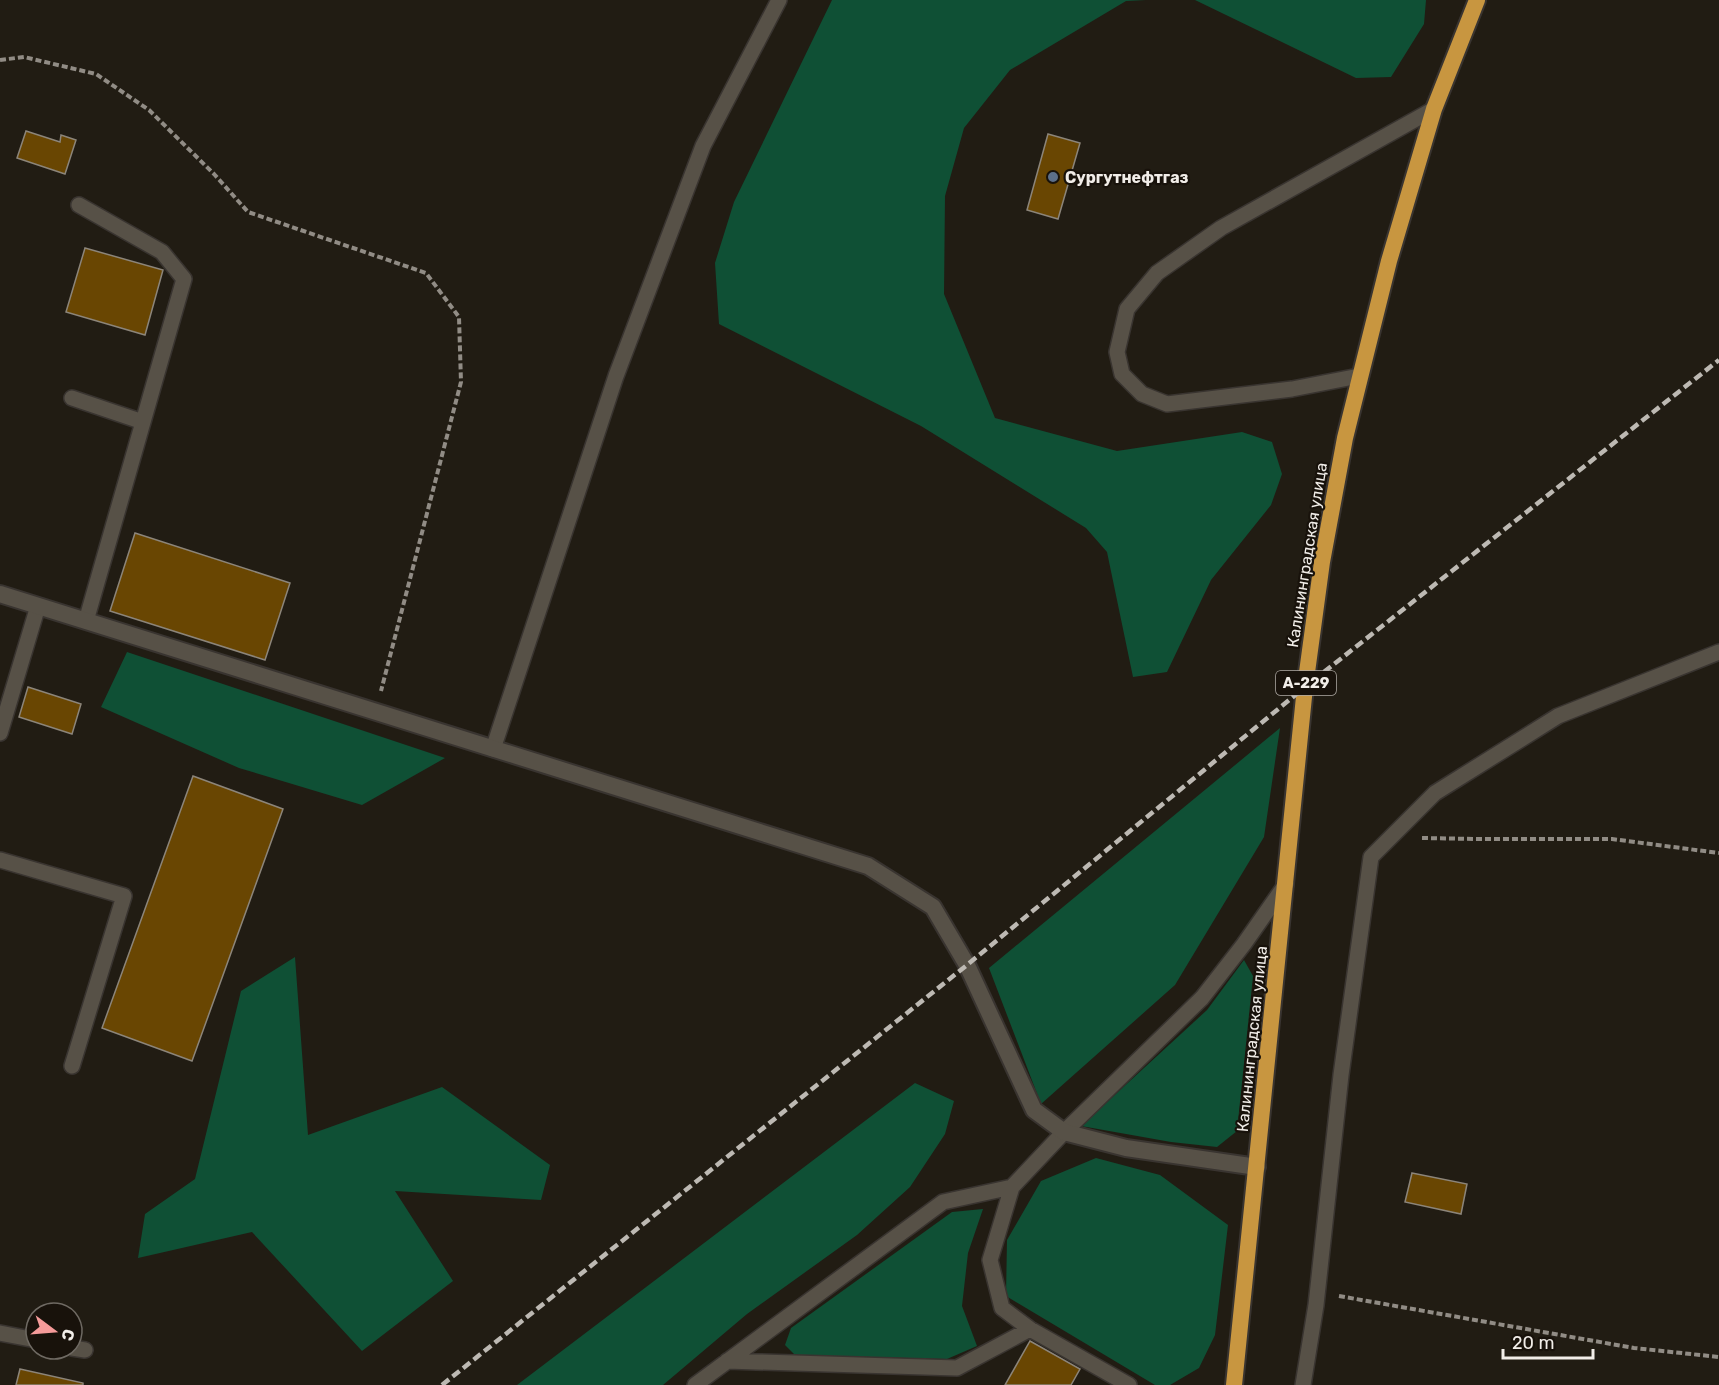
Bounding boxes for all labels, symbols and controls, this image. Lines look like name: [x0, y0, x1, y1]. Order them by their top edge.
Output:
place label: Сургутнефтгаз: [1065, 168, 1189, 187]
marker: Сургутнефтгаз: [1046, 170, 1060, 184]
street label: Калининградская улица: [1283, 461, 1331, 649]
road number: А-229: [1276, 671, 1336, 695]
street label: Калининградская улица: [1233, 945, 1271, 1133]
north arrow: [24, 1301, 84, 1361]
scale bar: [1503, 1322, 1593, 1360]
text: С: [57, 1327, 79, 1343]
text: 20 m: [1512, 1332, 1554, 1354]

